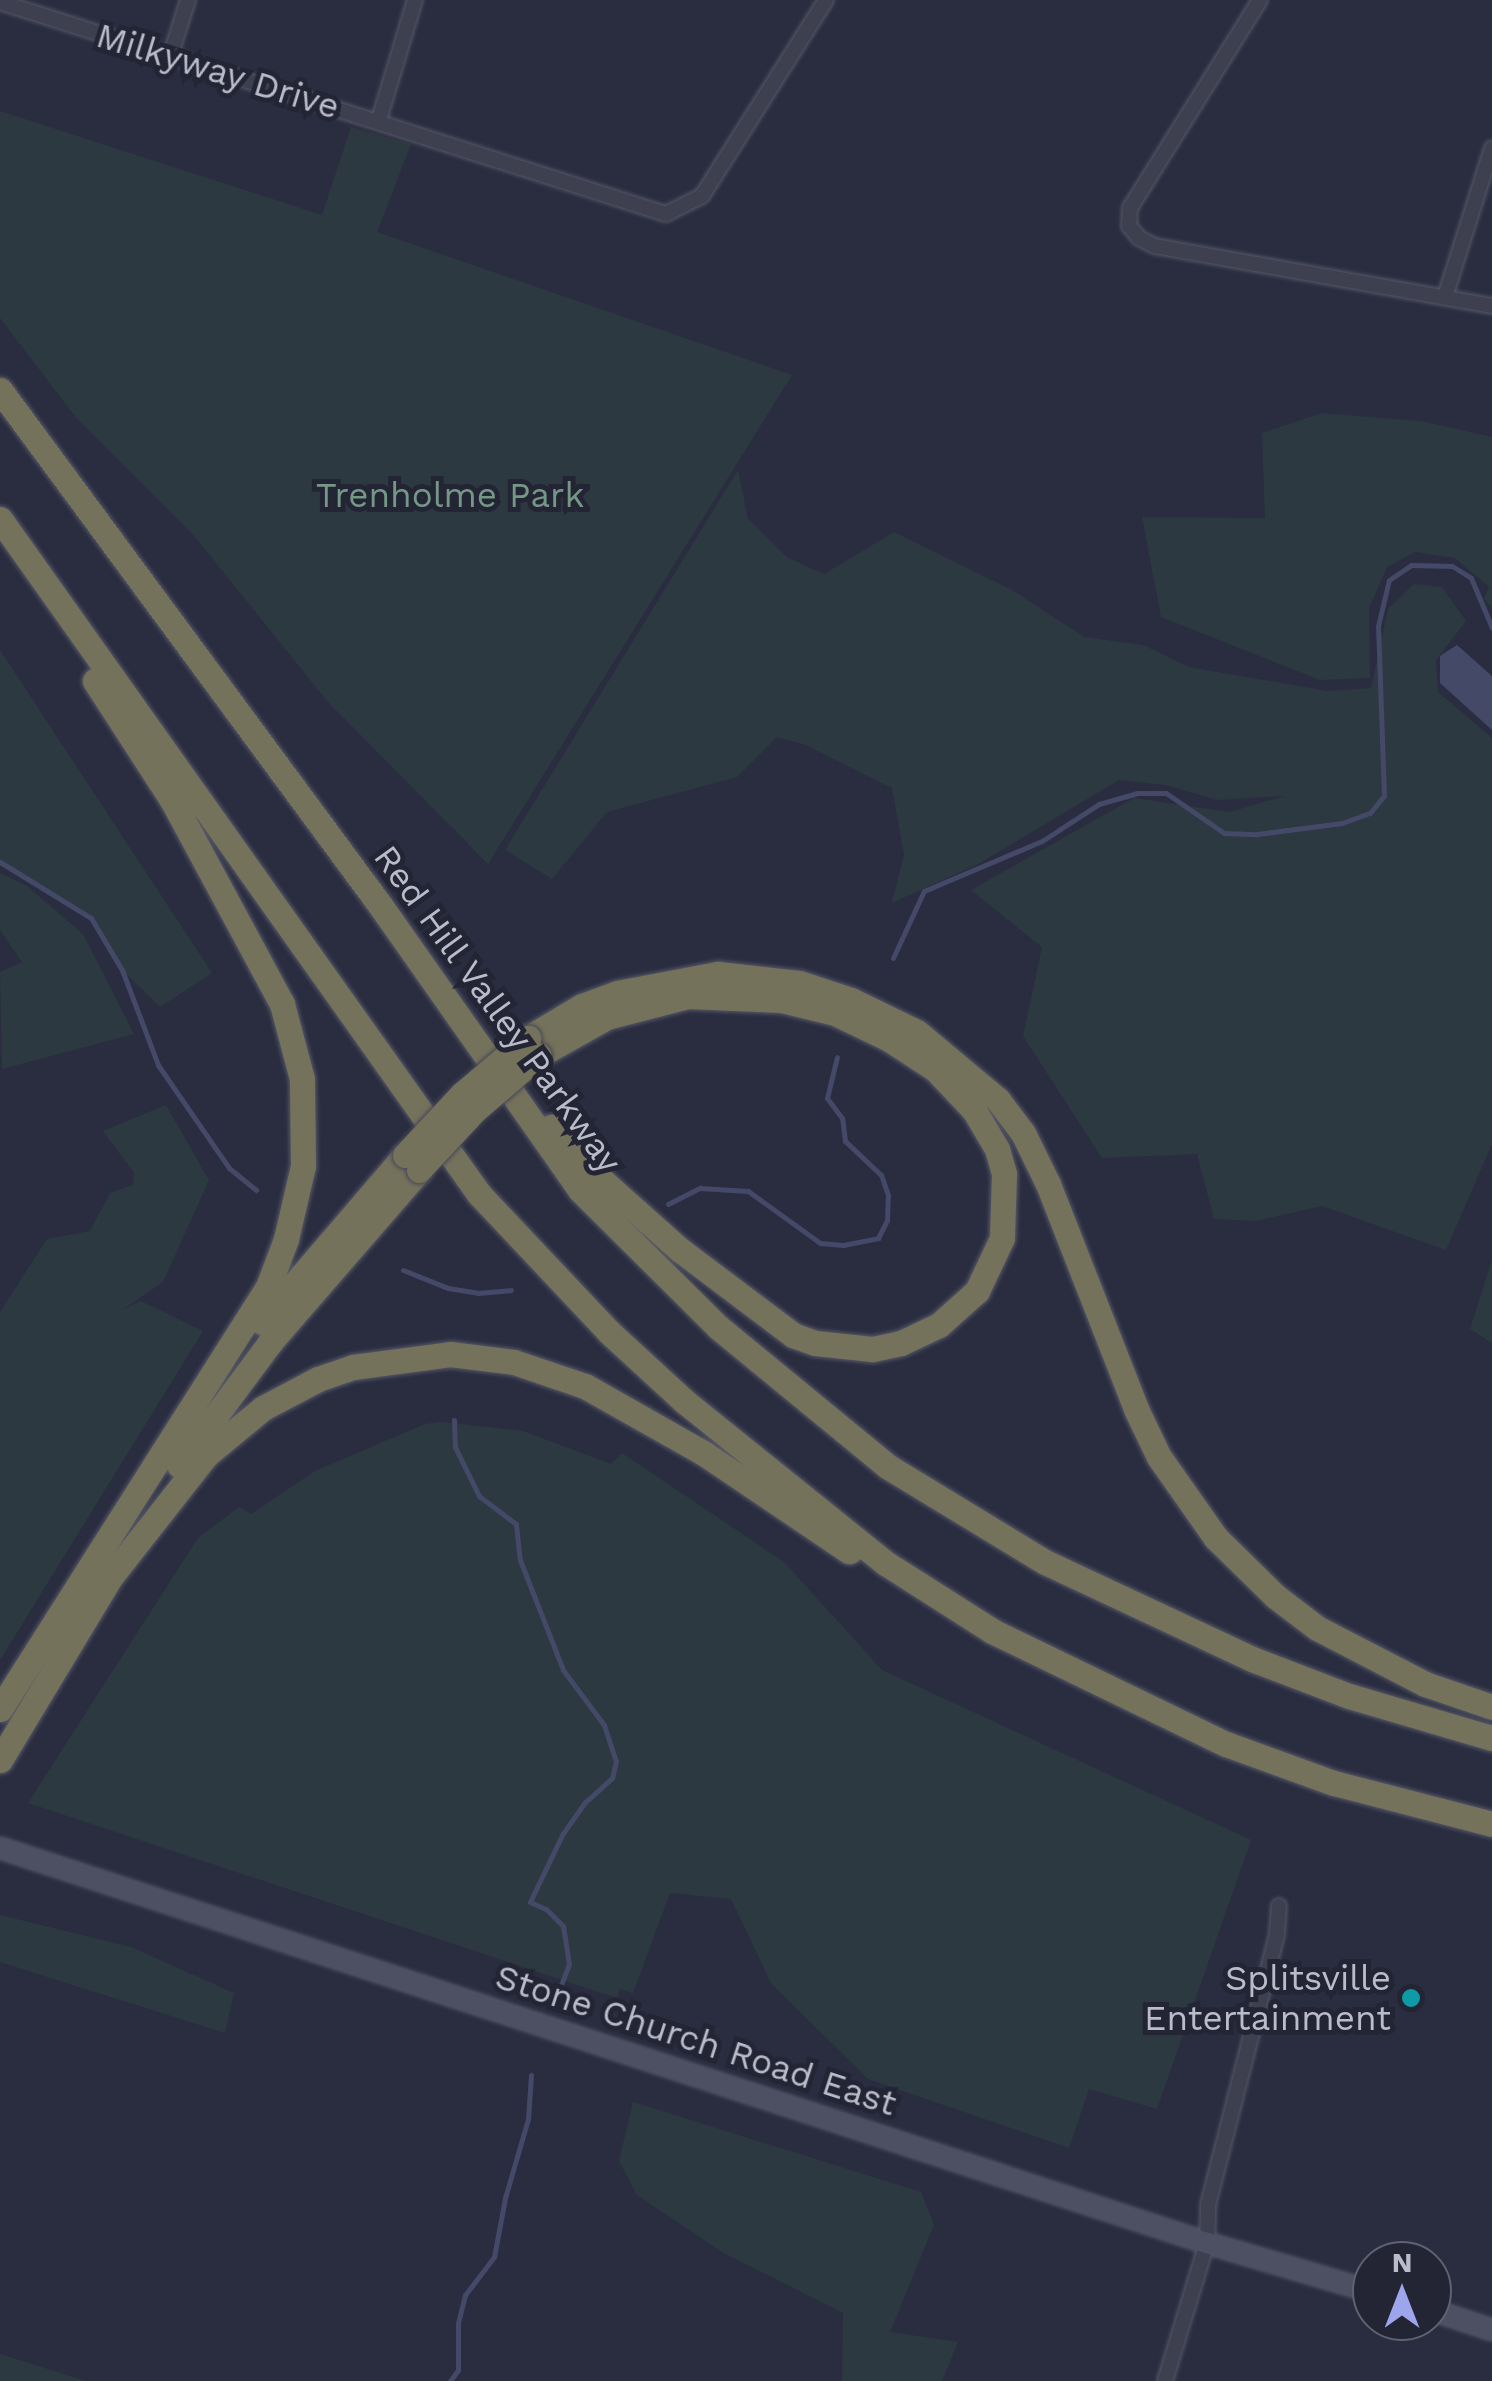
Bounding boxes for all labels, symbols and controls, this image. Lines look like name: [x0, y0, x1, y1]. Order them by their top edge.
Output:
street label: Milkyway Drive: [91, 14, 345, 128]
park label: Trenholme Park: [316, 474, 584, 516]
street label: Red Hill Valley Parkway: [364, 836, 632, 1182]
street label: Stone Church Road East: [490, 1955, 902, 2125]
place label: Splitsville Entertainment: [1144, 1957, 1391, 2039]
marker: Splitsville Entertainment: [1400, 1987, 1422, 2009]
north arrow: [1352, 2241, 1452, 2341]
text: N: [1392, 2246, 1412, 2279]

